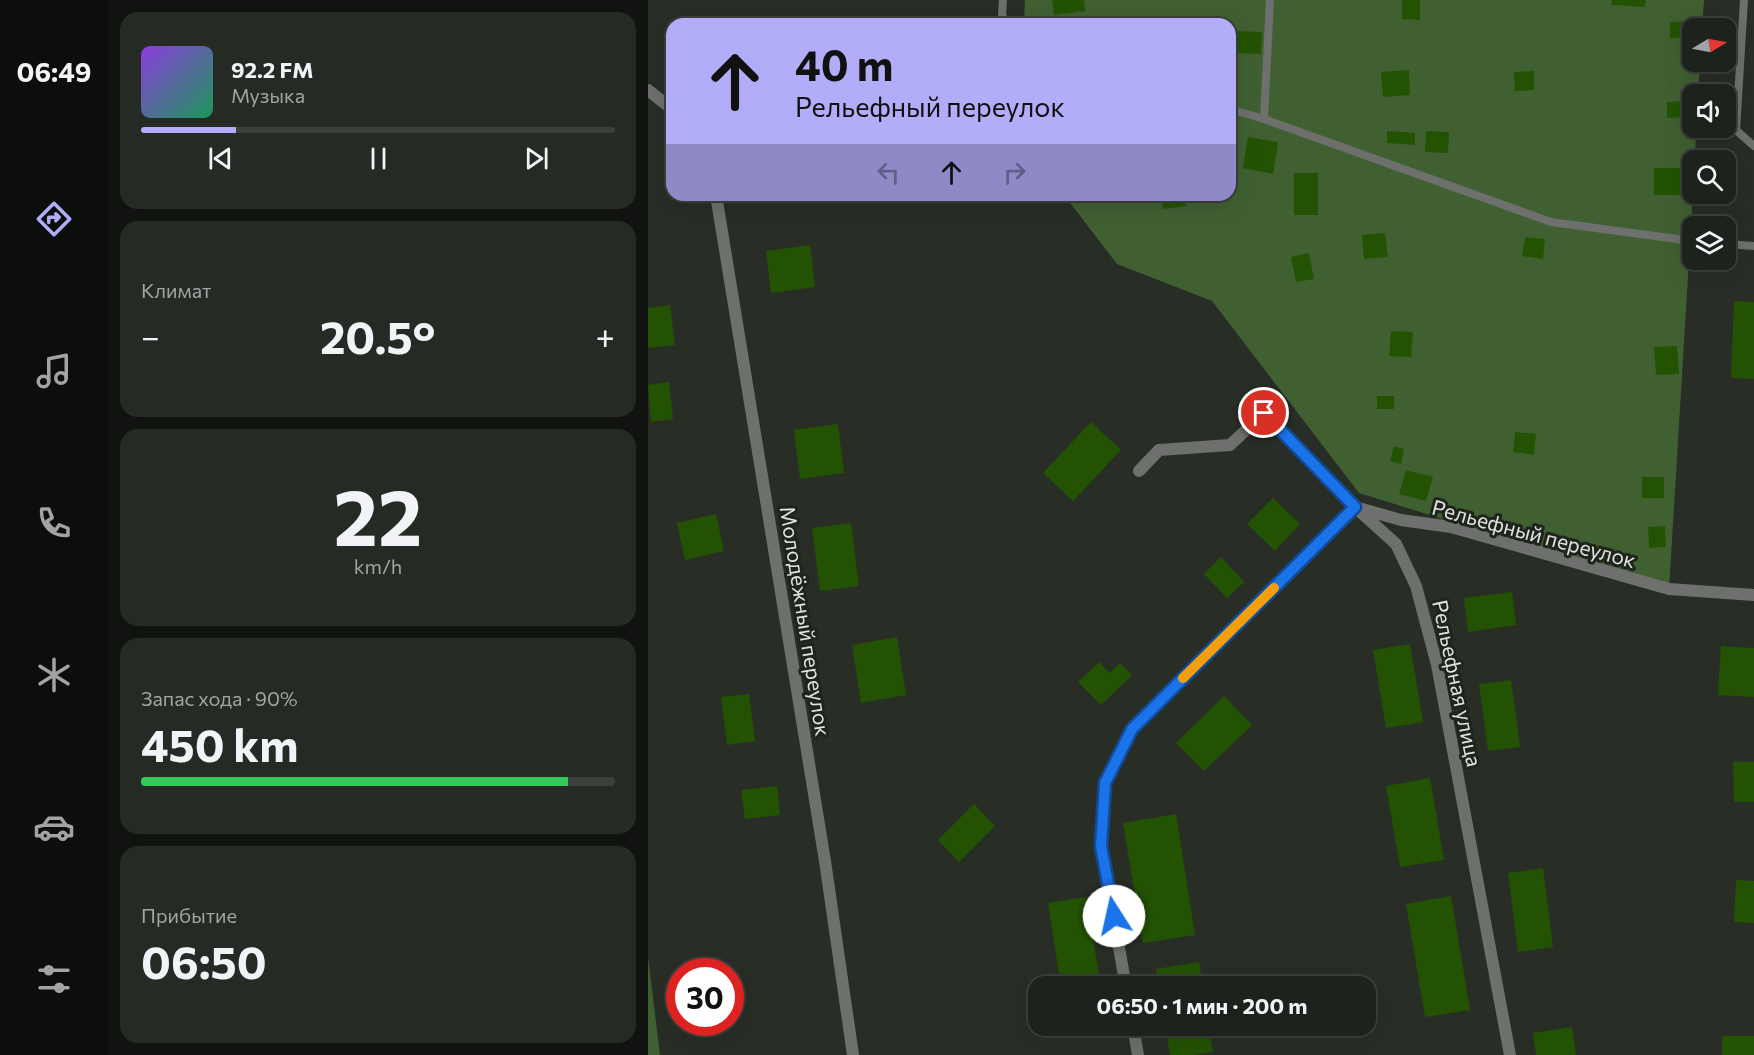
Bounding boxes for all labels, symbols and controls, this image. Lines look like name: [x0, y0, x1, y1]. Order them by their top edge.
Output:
north arrow: [1682, 18, 1736, 72]
map controls: [1682, 18, 1736, 270]
text: 40 m: [795, 38, 893, 90]
icon: ahead: [696, 42, 774, 120]
text: 06:49: [17, 55, 91, 88]
text: 92.2 FM: [231, 56, 313, 83]
text: Музыка: [231, 83, 305, 107]
button: sound: [1682, 84, 1736, 138]
text: Рельефный переулок: [795, 90, 1065, 123]
icon: previous: [204, 142, 237, 175]
icon: pause: [362, 142, 395, 175]
icon: next: [520, 142, 553, 175]
button: search: [1682, 150, 1736, 204]
icon: left: [872, 156, 905, 189]
icon: ahead: [935, 156, 968, 189]
icon: right: [998, 156, 1031, 189]
icon: directions: [33, 198, 75, 240]
button: layers: [1682, 216, 1736, 270]
text: Климат: [141, 278, 211, 302]
text: 20.5°: [320, 308, 435, 363]
text: −: [141, 315, 160, 356]
text: +: [596, 315, 615, 356]
icon: music: [33, 350, 75, 392]
pin: [1238, 387, 1289, 438]
icon: arrive: [1247, 396, 1280, 429]
text: 22: [334, 467, 422, 562]
street label: Рельефный переулок: [1429, 494, 1639, 572]
icon: phone: [33, 502, 75, 544]
street label: Молодёжный переулок: [775, 504, 837, 738]
text: km/h: [354, 554, 402, 578]
street label: Рельефная улица: [1428, 597, 1488, 769]
icon: climate: [33, 654, 75, 696]
text: Запас хода · 90%: [141, 686, 298, 710]
text: 450 km: [141, 716, 298, 771]
icon: car: [33, 806, 75, 848]
position arrow: [1082, 884, 1146, 948]
text: Прибытие: [141, 903, 237, 927]
text: 06:50: [141, 933, 267, 988]
icon: filters: [33, 958, 75, 1000]
speed limit sign: 30: [666, 958, 744, 1036]
text: 06:50 · 1 мин · 200 m: [1097, 992, 1307, 1019]

